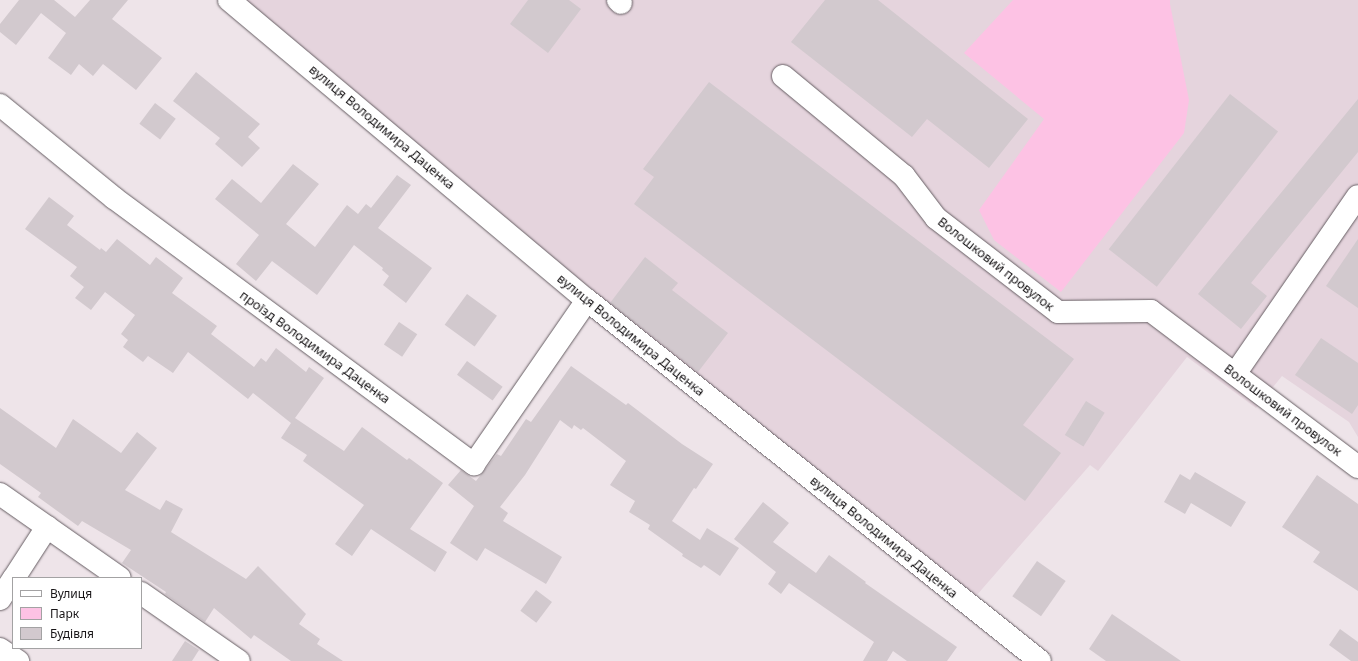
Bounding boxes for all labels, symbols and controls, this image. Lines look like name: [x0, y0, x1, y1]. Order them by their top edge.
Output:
street label: вулиця Володимира Даценка: [306, 61, 458, 193]
street label: Волошковий провулок: [935, 214, 1057, 314]
street label: вулиця Володимира Даценка: [554, 271, 708, 399]
street label: проїзд Володимира Даценка: [237, 287, 393, 407]
street label: Волошковий провулок: [1221, 361, 1345, 459]
street label: вулиця Володимира Даценка: [807, 473, 961, 601]
legend: [12, 577, 142, 649]
text: Вулиця: [50, 585, 92, 602]
text: Парк: [50, 605, 79, 622]
text: Будівля: [50, 625, 94, 642]

